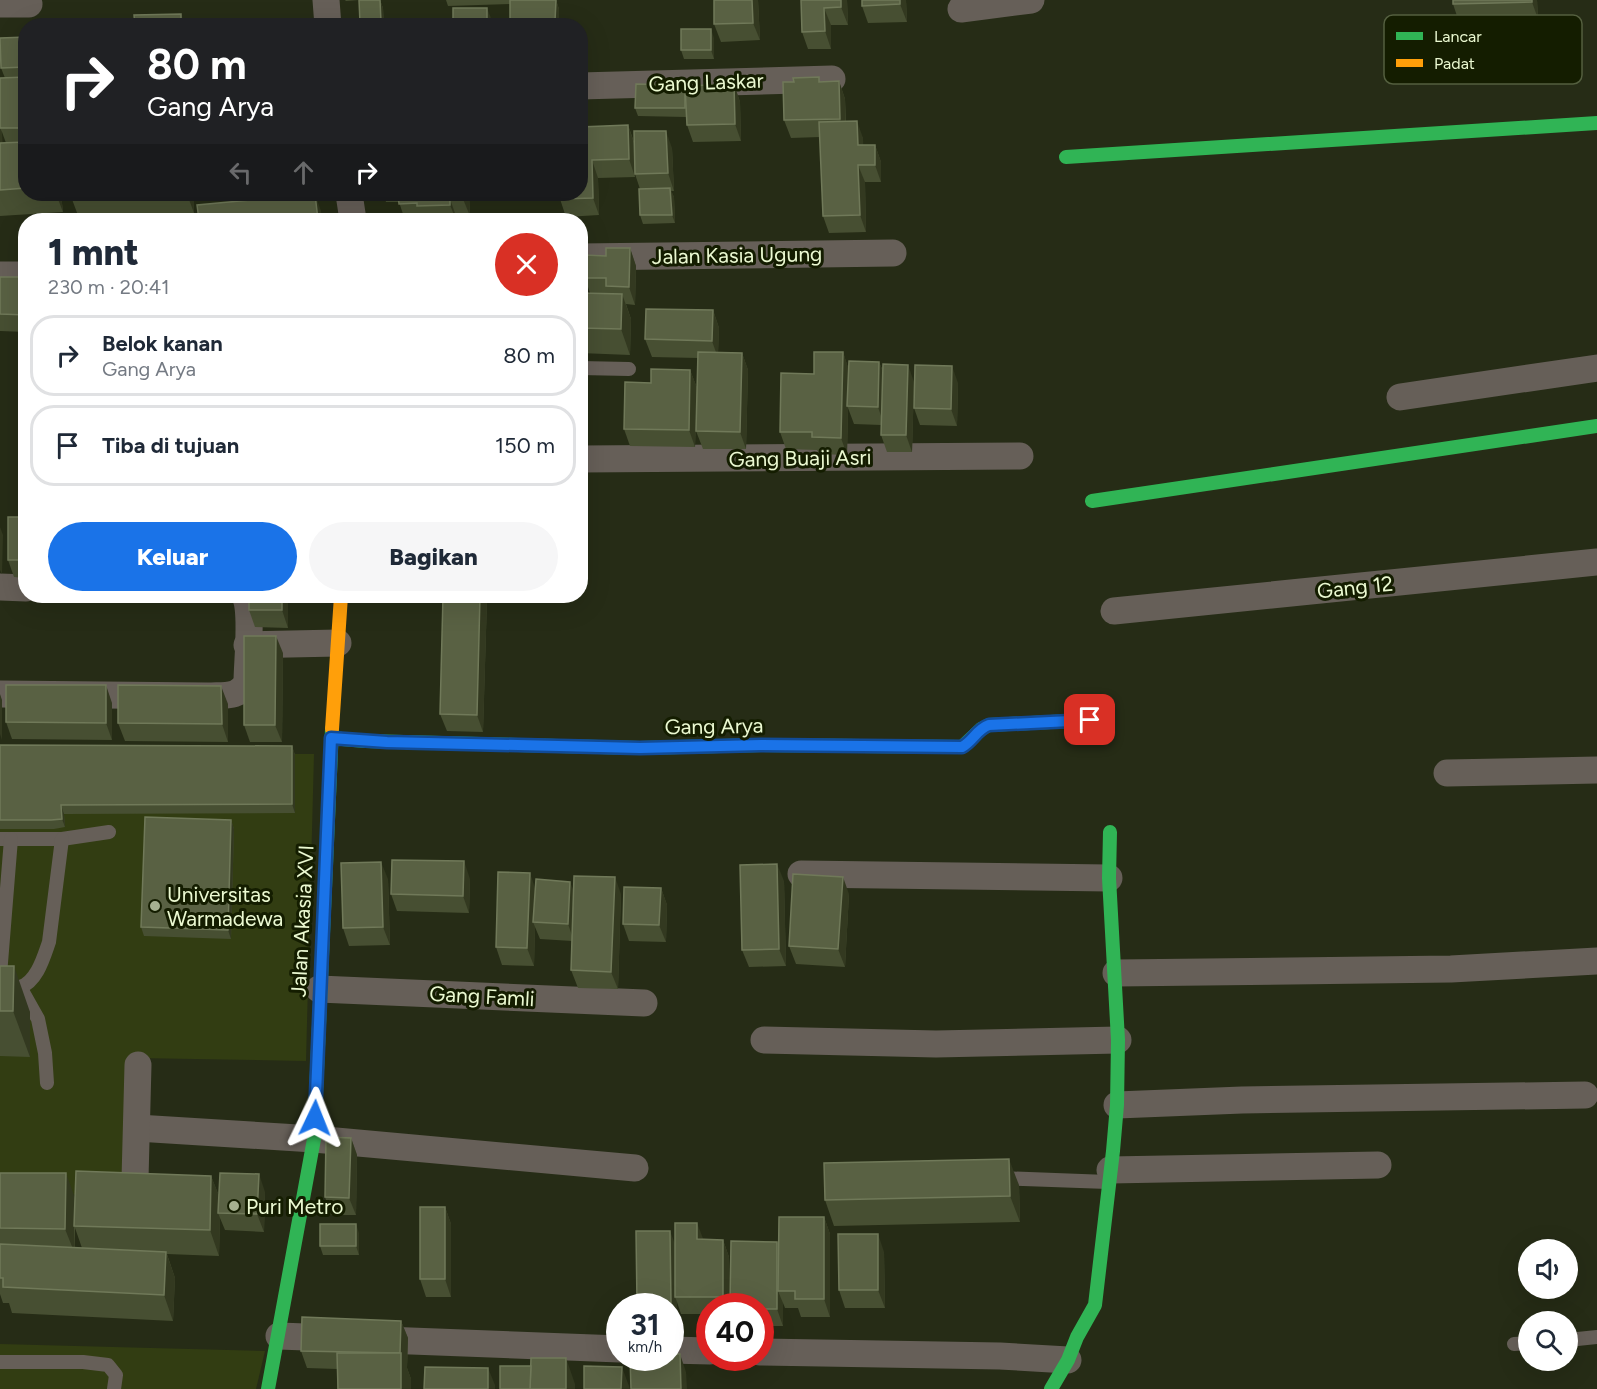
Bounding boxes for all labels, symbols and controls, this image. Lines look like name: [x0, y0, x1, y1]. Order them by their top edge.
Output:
legend: [1384, 15, 1582, 84]
text: Lancar: [1434, 27, 1482, 46]
text: 80 m: [147, 39, 247, 90]
icon: right: [48, 42, 126, 120]
text: Padat: [1434, 54, 1475, 73]
street label: Gang Laskar: [648, 67, 764, 97]
text: Gang Arya: [147, 90, 274, 123]
icon: left: [224, 156, 257, 189]
icon: ahead: [287, 156, 320, 189]
icon: right: [350, 156, 383, 189]
text: 1 mnt: [48, 231, 139, 274]
button: close: [495, 233, 558, 296]
street label: Jalan Kasia Ugung: [651, 241, 823, 269]
text: 230 m · 20:41: [48, 275, 170, 299]
text: Belok kanan: [102, 330, 223, 357]
icon: right: [51, 339, 84, 372]
text: 80 m: [503, 342, 555, 369]
text: Gang Arya: [102, 357, 196, 381]
icon: arrive: [51, 429, 84, 462]
text: Tiba di tujuan: [102, 432, 239, 459]
text: 150 m: [495, 432, 555, 459]
street label: Gang Buaji Asri: [728, 444, 872, 472]
button: Keluar: [48, 522, 297, 591]
button: Bagikan: [309, 522, 558, 591]
street label: Gang 12: [1316, 571, 1394, 603]
pin: [1064, 694, 1115, 745]
icon: arrive: [1073, 703, 1106, 736]
street label: Gang Arya: [664, 713, 764, 739]
street label: Jalan Akasia XVI: [286, 844, 318, 998]
place label: Universitas Warmadewa: [167, 882, 283, 931]
marker: Universitas Warmadewa: [148, 899, 162, 913]
street label: Gang Famli: [429, 981, 535, 1011]
position arrow: [283, 1086, 347, 1150]
place label: Puri Metro: [246, 1194, 343, 1219]
marker: Puri Metro: [227, 1199, 241, 1213]
map controls: [1518, 1239, 1578, 1371]
button: sound: [1518, 1239, 1578, 1299]
speed limit sign: 40: [696, 1293, 774, 1371]
text: 31: [630, 1306, 660, 1343]
button: search: [1518, 1311, 1578, 1371]
text: km/h: [628, 1338, 662, 1356]

